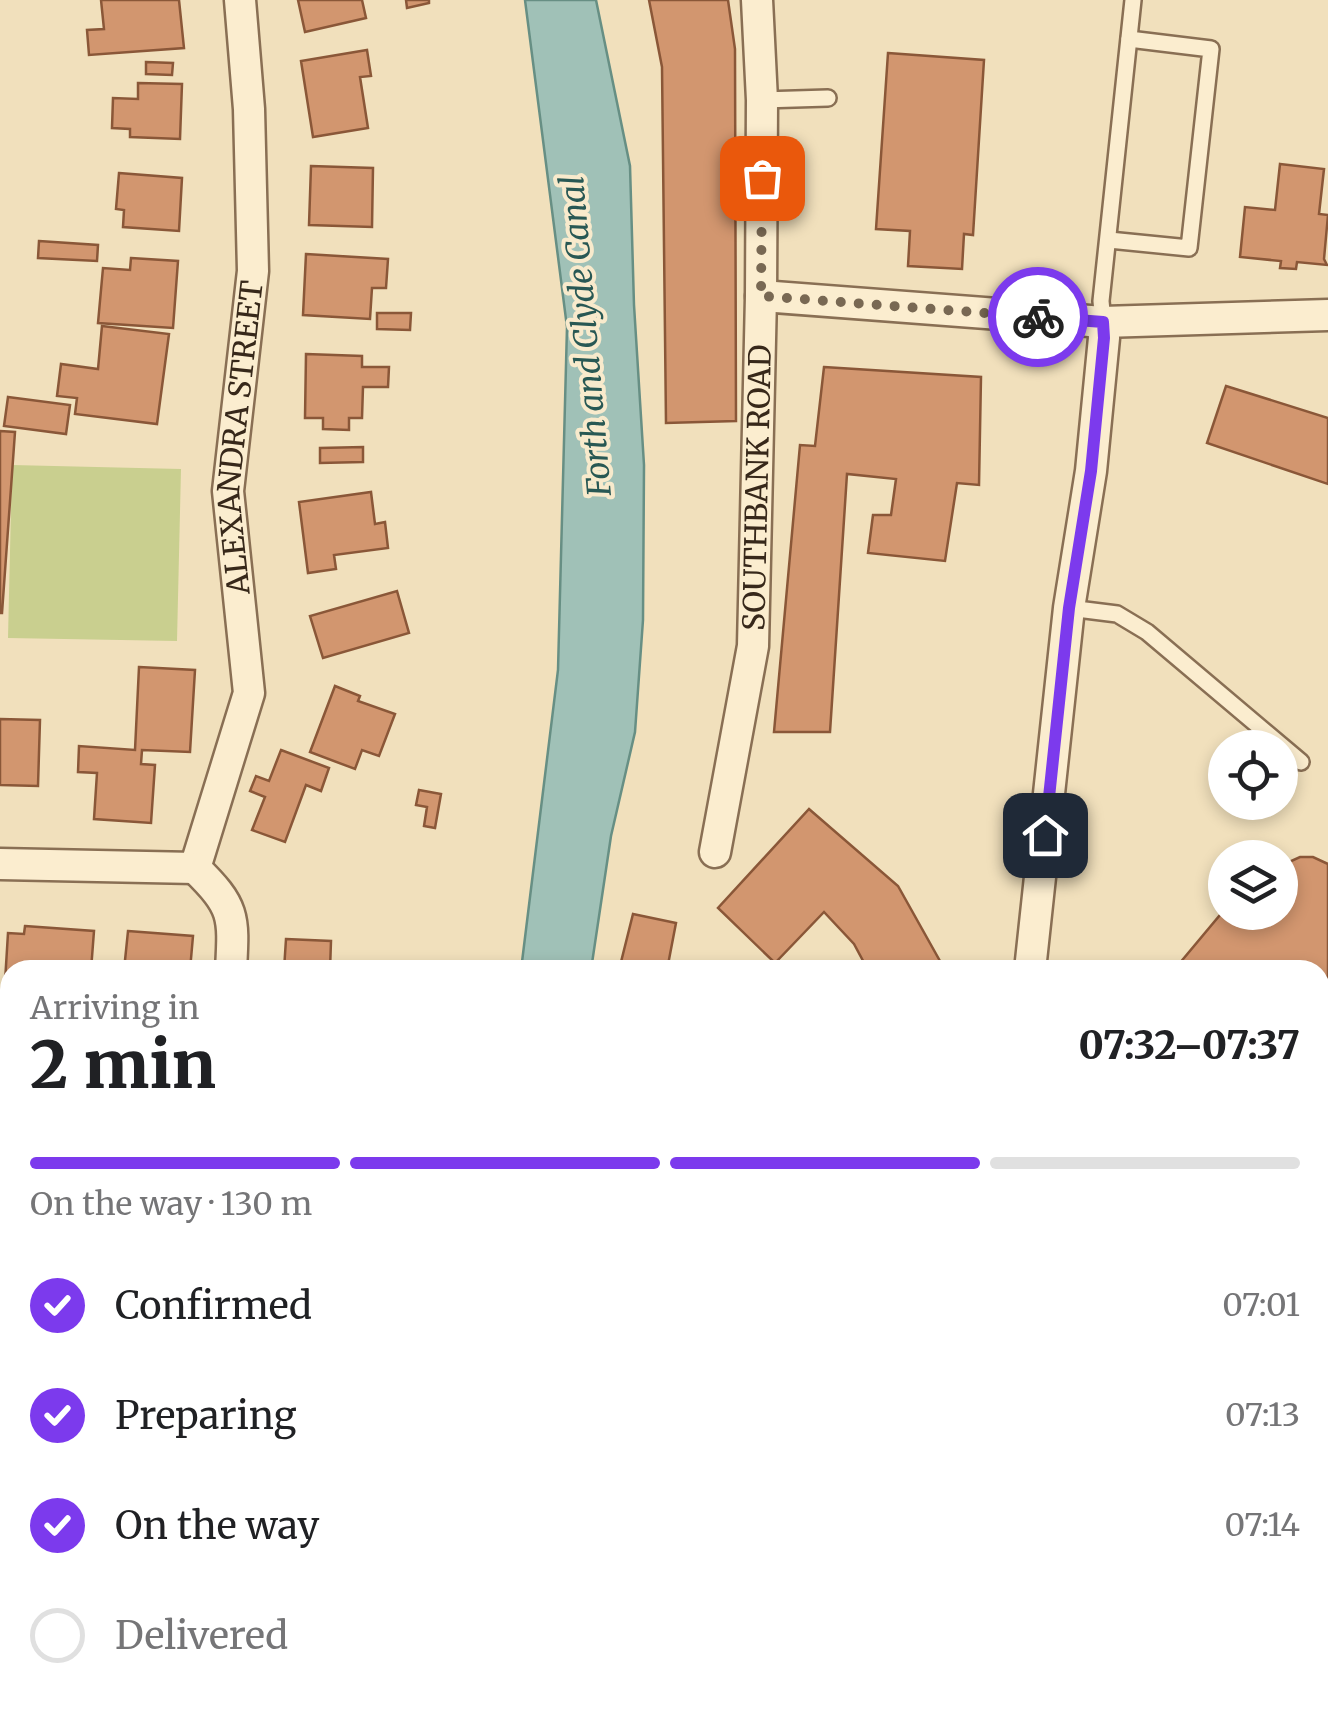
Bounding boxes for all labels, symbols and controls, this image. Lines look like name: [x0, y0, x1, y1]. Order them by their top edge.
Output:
pin: [720, 136, 805, 221]
icon: bag: [735, 151, 790, 206]
water label: Forth and Clyde Canal: [552, 174, 620, 499]
courier: [988, 267, 1088, 367]
street label: ALEXANDRA STREET: [209, 278, 271, 598]
icon: bike: [1011, 290, 1066, 345]
street label: SOUTHBANK ROAD: [734, 344, 779, 631]
map controls: [1208, 730, 1298, 930]
button: locate: [1208, 730, 1298, 820]
pin: [1003, 793, 1088, 878]
icon: home: [1018, 808, 1073, 863]
button: layers: [1208, 840, 1298, 930]
text: Arriving in: [30, 988, 199, 1028]
text: 07:32–07:37: [1079, 1022, 1300, 1069]
text: 2 min: [30, 1024, 216, 1106]
text: On the way · 130 m: [30, 1184, 312, 1224]
icon: check: [30, 1278, 85, 1333]
text: Confirmed: [115, 1282, 312, 1329]
text: 07:01: [1222, 1285, 1300, 1325]
icon: check: [30, 1388, 85, 1443]
text: Preparing: [115, 1392, 297, 1439]
text: 07:13: [1225, 1395, 1300, 1435]
icon: check: [30, 1498, 85, 1553]
text: On the way: [115, 1502, 319, 1549]
text: 07:14: [1224, 1505, 1300, 1545]
text: Delivered: [115, 1612, 288, 1659]

